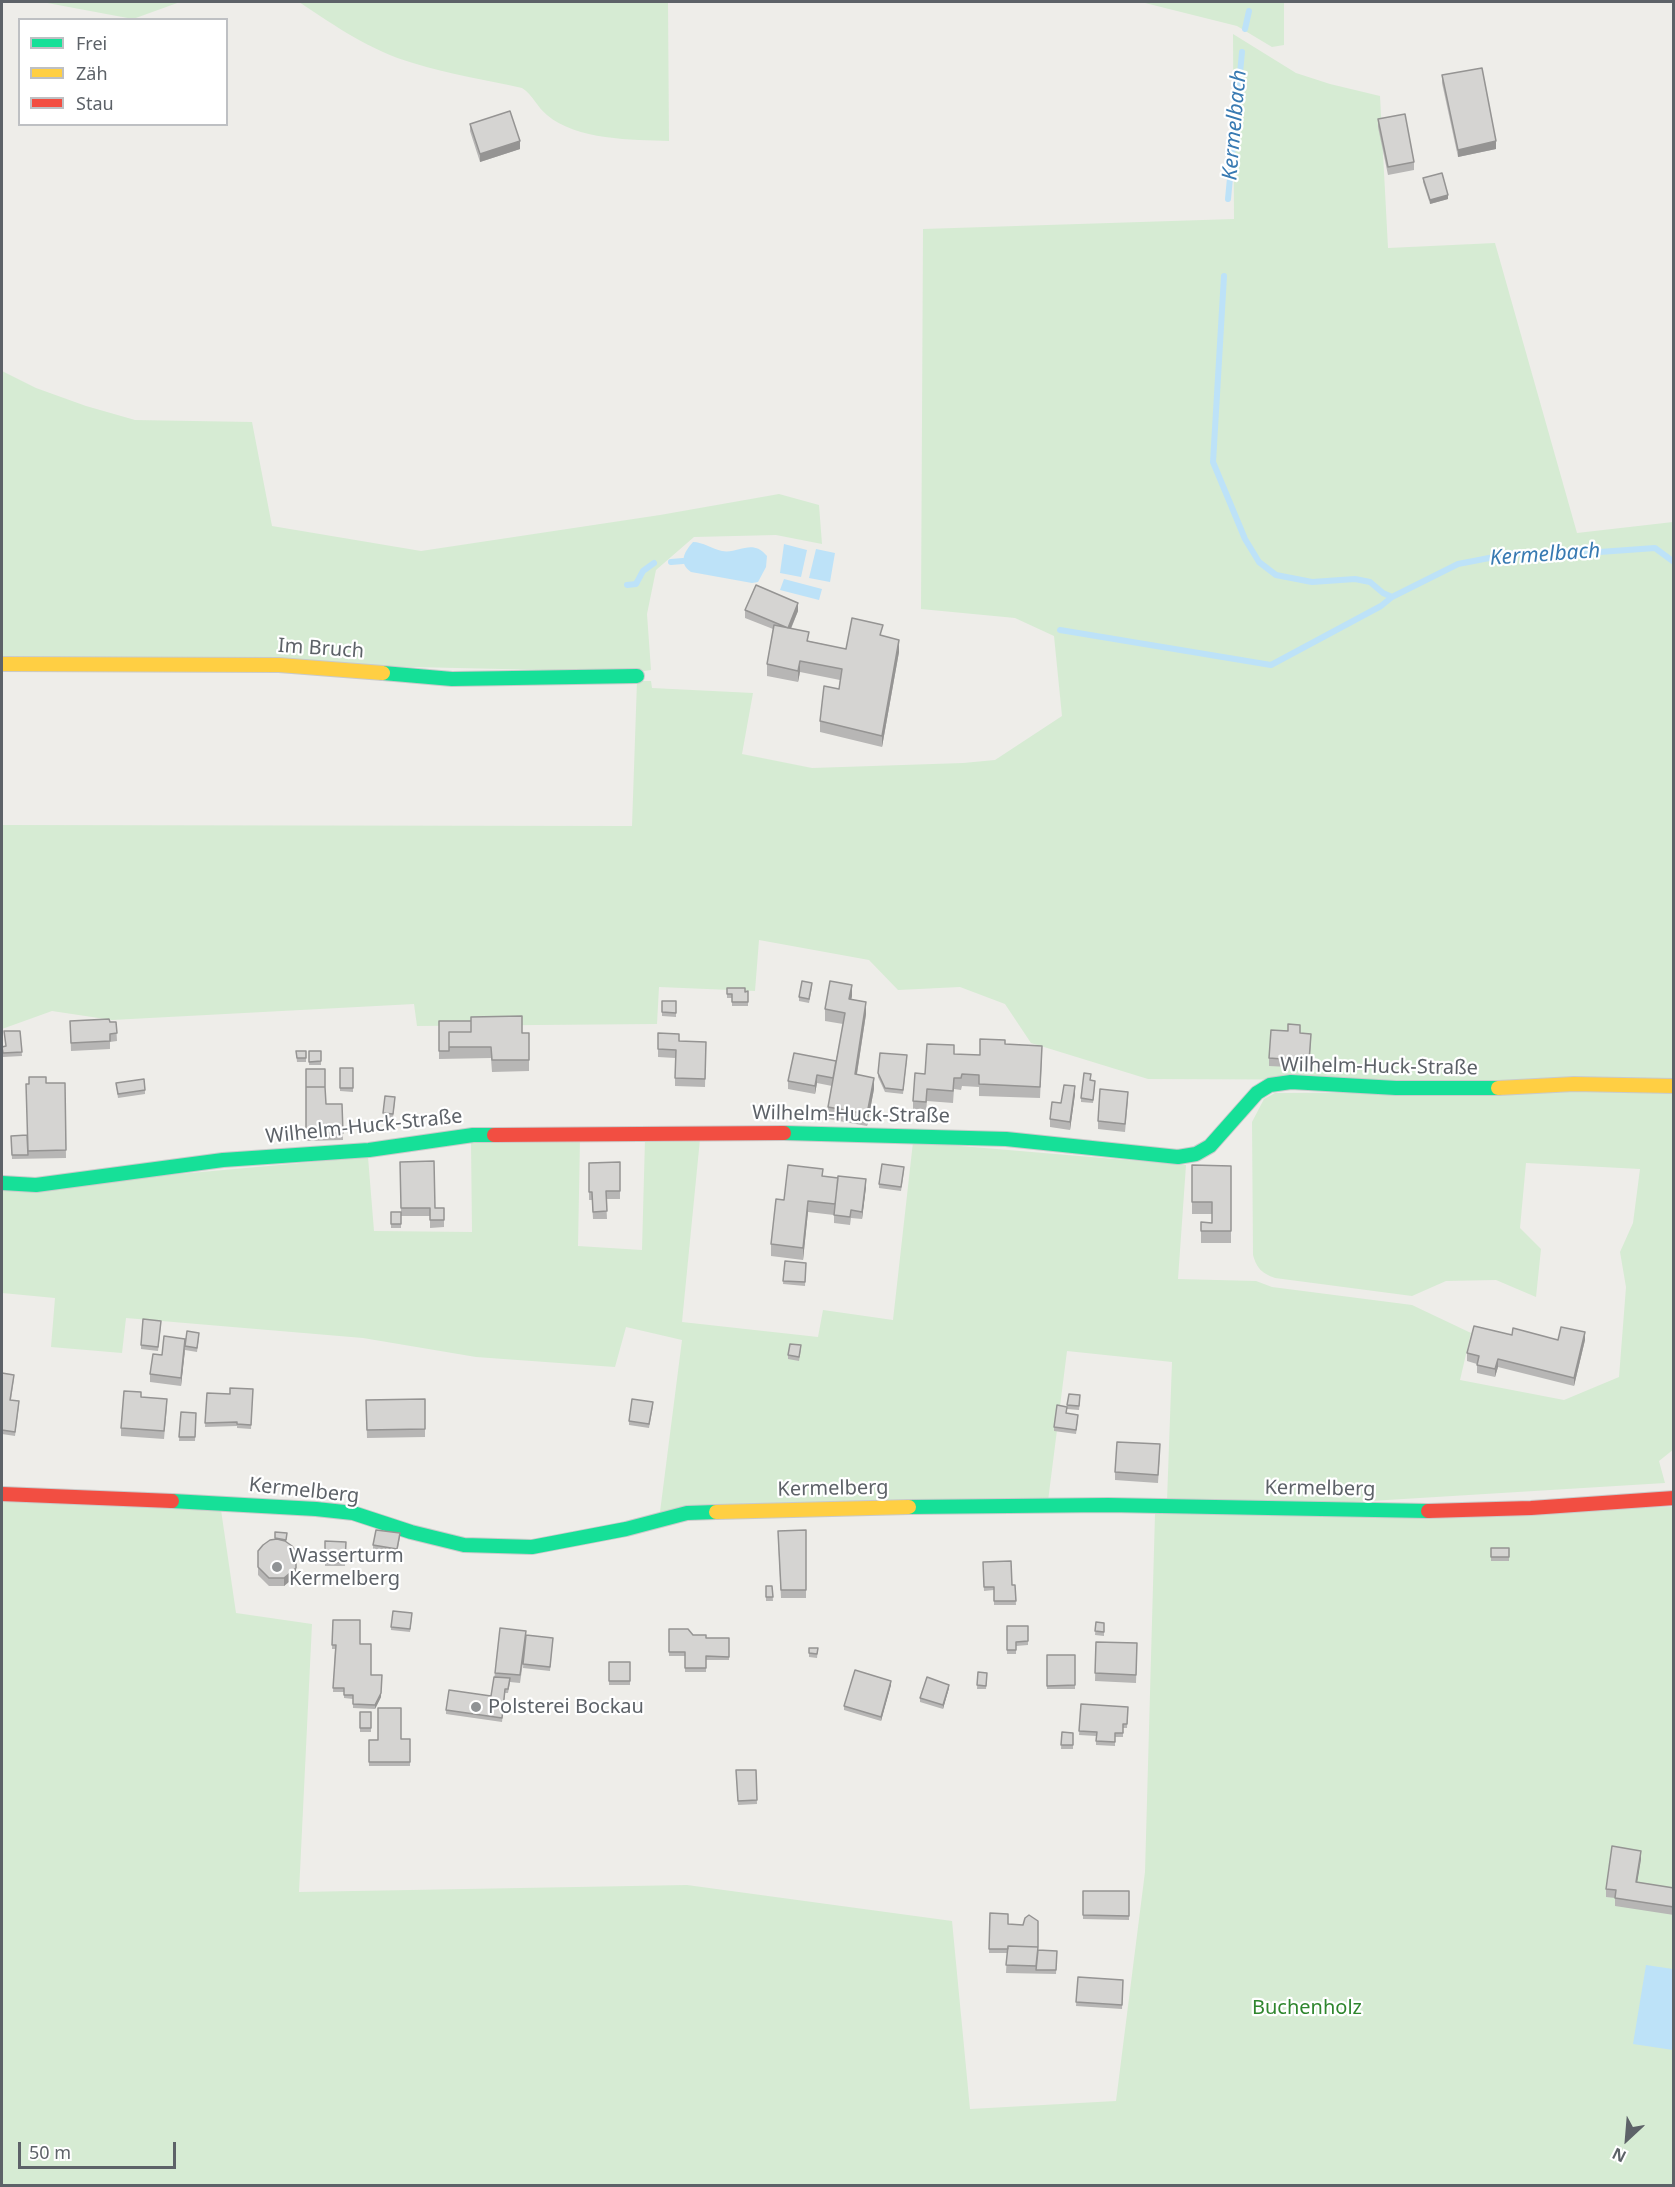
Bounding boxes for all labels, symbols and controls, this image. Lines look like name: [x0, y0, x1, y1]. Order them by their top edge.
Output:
legend: [18, 18, 228, 126]
text: Frei: [76, 31, 107, 55]
text: Zäh: [76, 61, 108, 85]
water label: Kermelbach: [1218, 69, 1252, 181]
text: Stau: [76, 91, 114, 115]
water label: Kermelbach: [1489, 539, 1601, 571]
street label: Im Bruch: [277, 634, 365, 664]
street label: Wilhelm-Huck-Straße: [1280, 1053, 1478, 1081]
street label: Wilhelm-Huck-Straße: [752, 1101, 950, 1129]
street label: Wilhelm-Huck-Straße: [264, 1105, 464, 1149]
street label: Kermelberg: [248, 1473, 360, 1509]
street label: Kermelberg: [777, 1476, 889, 1502]
street label: Kermelberg: [1264, 1476, 1376, 1502]
place label: Wasserturm Kermelberg: [289, 1544, 404, 1591]
marker: Wasserturm Kermelberg: [270, 1560, 284, 1574]
place label: Polsterei Bockau: [488, 1695, 644, 1719]
marker: Polsterei Bockau: [469, 1700, 483, 1714]
park label: Buchenholz: [1252, 1996, 1362, 2020]
north arrow: [1597, 2109, 1657, 2169]
scale bar: [21, 2130, 178, 2168]
text: 50 m: [29, 2140, 71, 2164]
text: N: [1608, 2142, 1630, 2168]

